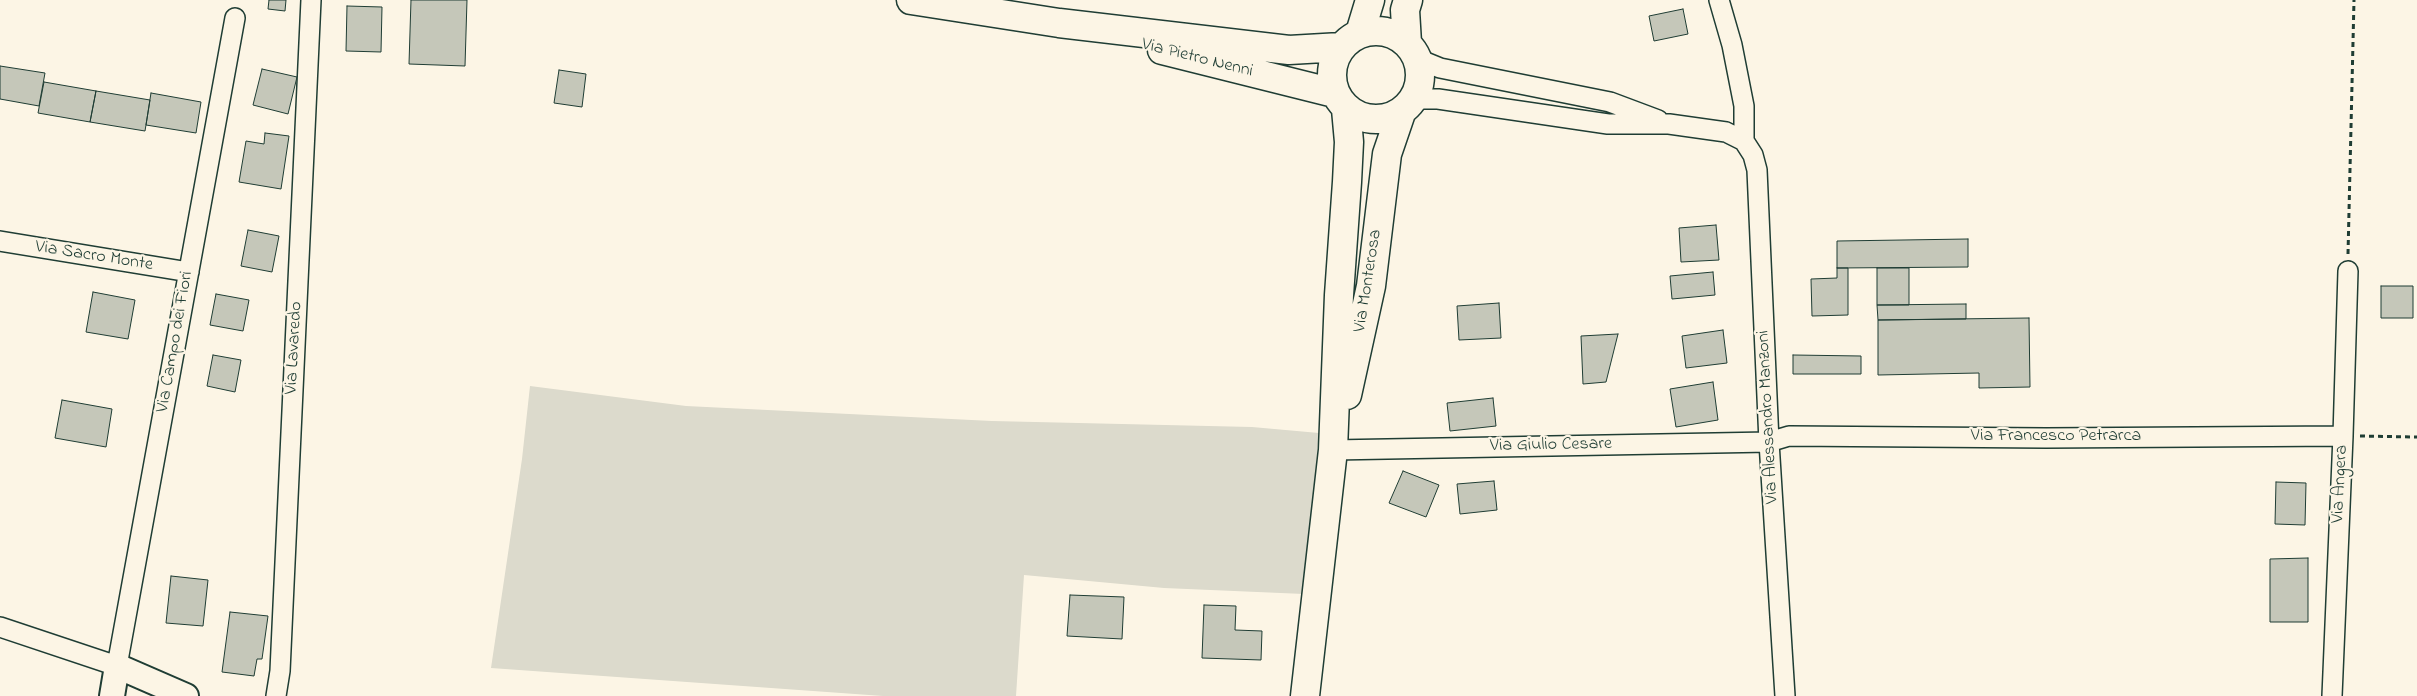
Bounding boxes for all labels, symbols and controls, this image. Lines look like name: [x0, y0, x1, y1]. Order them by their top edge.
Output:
street label: Via Pietro Nenni: [1139, 35, 1255, 83]
street label: Via Monterosa: [1350, 228, 1388, 334]
street label: Via Sacro Monte: [34, 237, 154, 277]
street label: Via Campo dei Fiori: [153, 270, 199, 414]
street label: Via Lavaredo: [282, 301, 308, 395]
street label: Via Alessandro Manzoni: [1754, 330, 1784, 504]
street label: Via Francesco Petrarca: [1971, 426, 2141, 448]
street label: Via Giulio Cesare: [1490, 434, 1612, 458]
street label: Via Angera: [2328, 444, 2354, 524]

